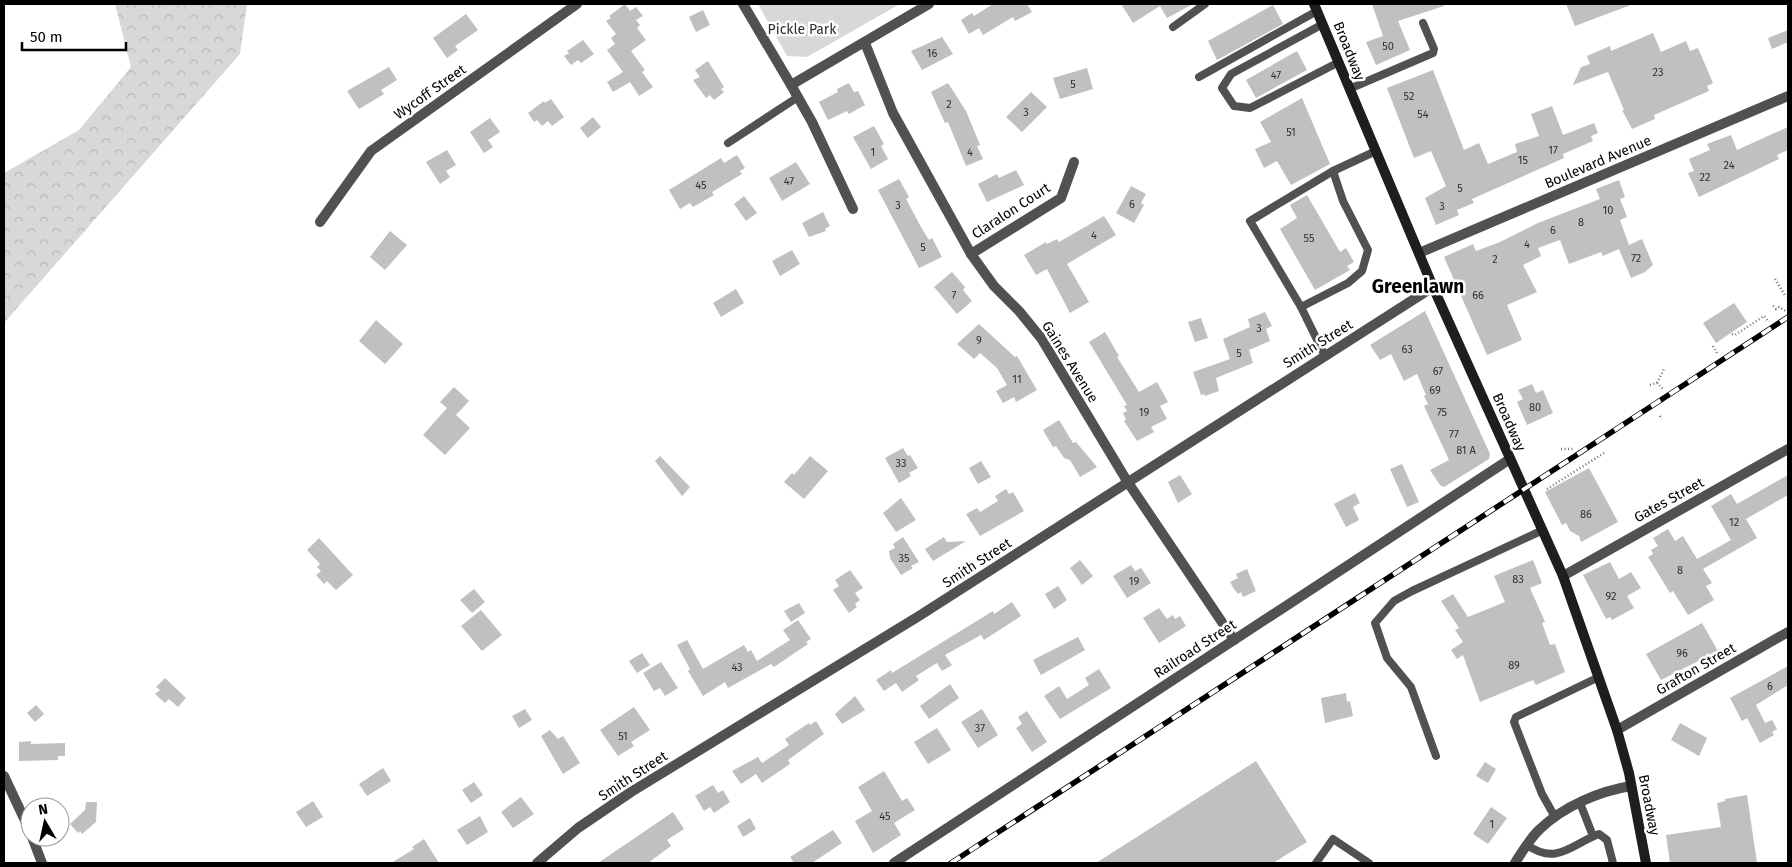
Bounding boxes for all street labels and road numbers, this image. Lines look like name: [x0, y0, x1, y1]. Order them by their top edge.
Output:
street label: Broadway: [1330, 19, 1368, 83]
street label: Wycoff Street: [391, 60, 470, 123]
street label: Boulevard Avenue: [1542, 132, 1654, 192]
street label: Claralon Court: [969, 179, 1054, 243]
street label: Smith Street: [1280, 315, 1357, 372]
street label: Gaines Avenue: [1038, 318, 1102, 406]
street label: Broadway: [1489, 390, 1529, 454]
street label: Gates Street: [1631, 473, 1708, 526]
street label: Smith Street: [939, 534, 1015, 592]
street label: Railroad Street: [1151, 616, 1240, 682]
street label: Grafton Street: [1653, 639, 1740, 699]
street label: Smith Street: [595, 747, 671, 805]
street label: Broadway: [1635, 773, 1663, 837]

